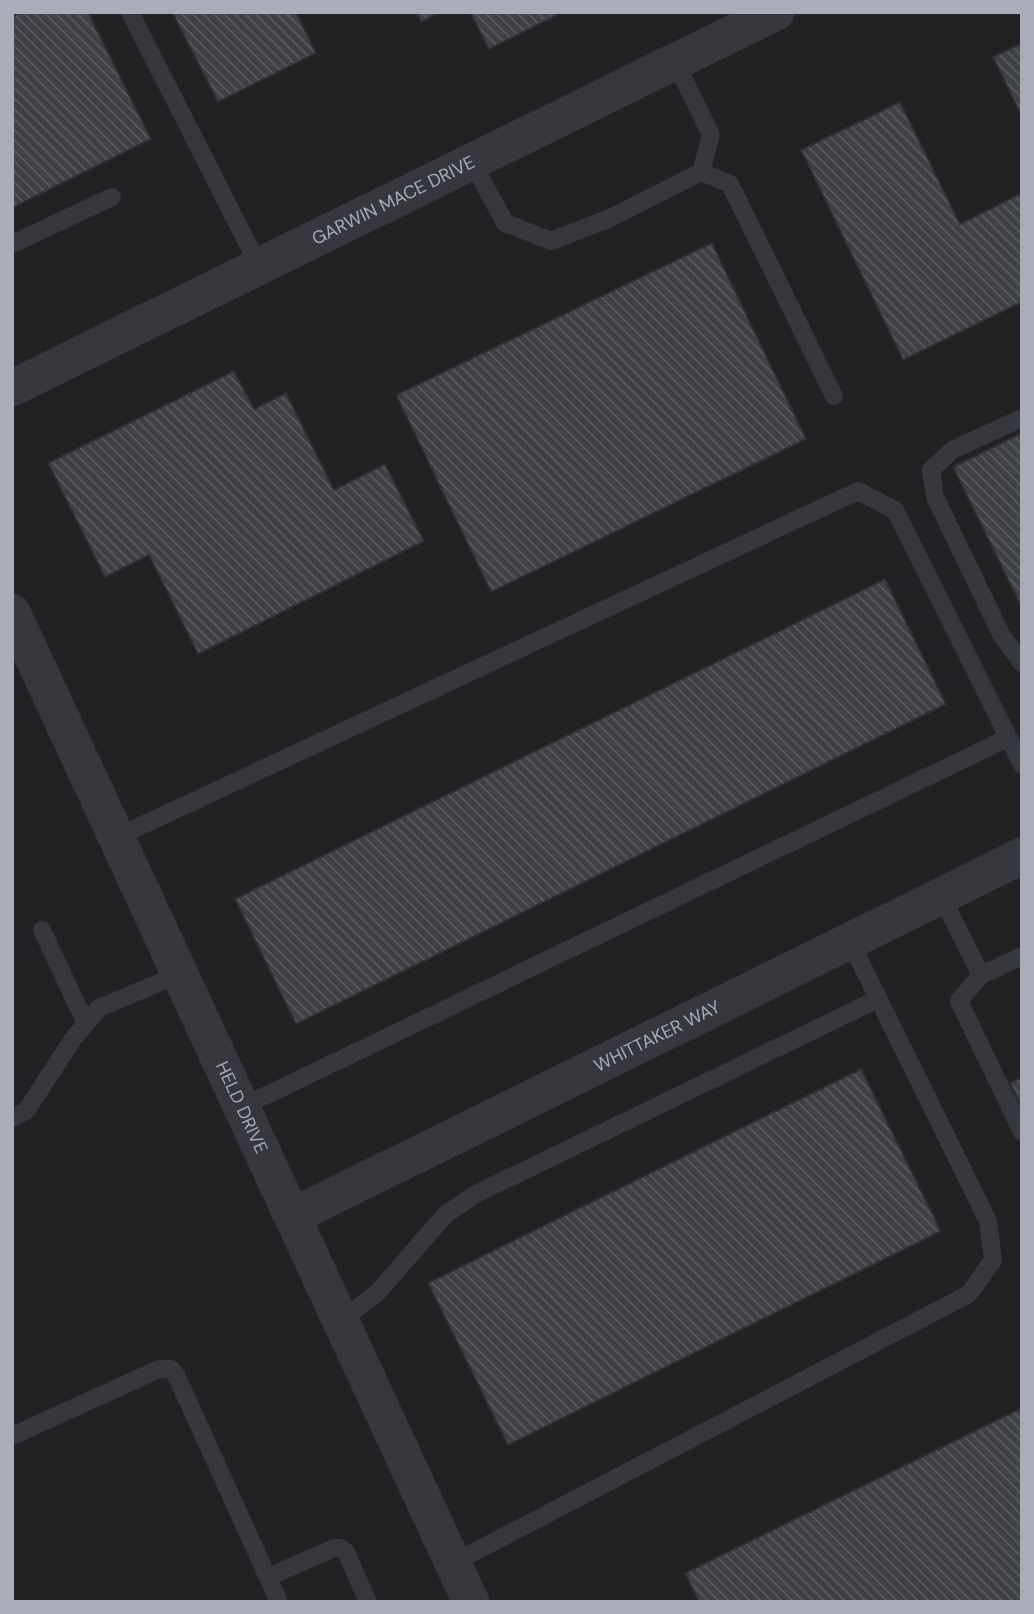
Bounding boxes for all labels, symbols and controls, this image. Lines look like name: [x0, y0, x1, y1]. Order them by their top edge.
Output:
street label: GARWIN MACE DRIVE: [308, 150, 479, 251]
street label: WHITTAKER WAY: [590, 995, 725, 1078]
street label: HELD DRIVE: [210, 1058, 273, 1157]

